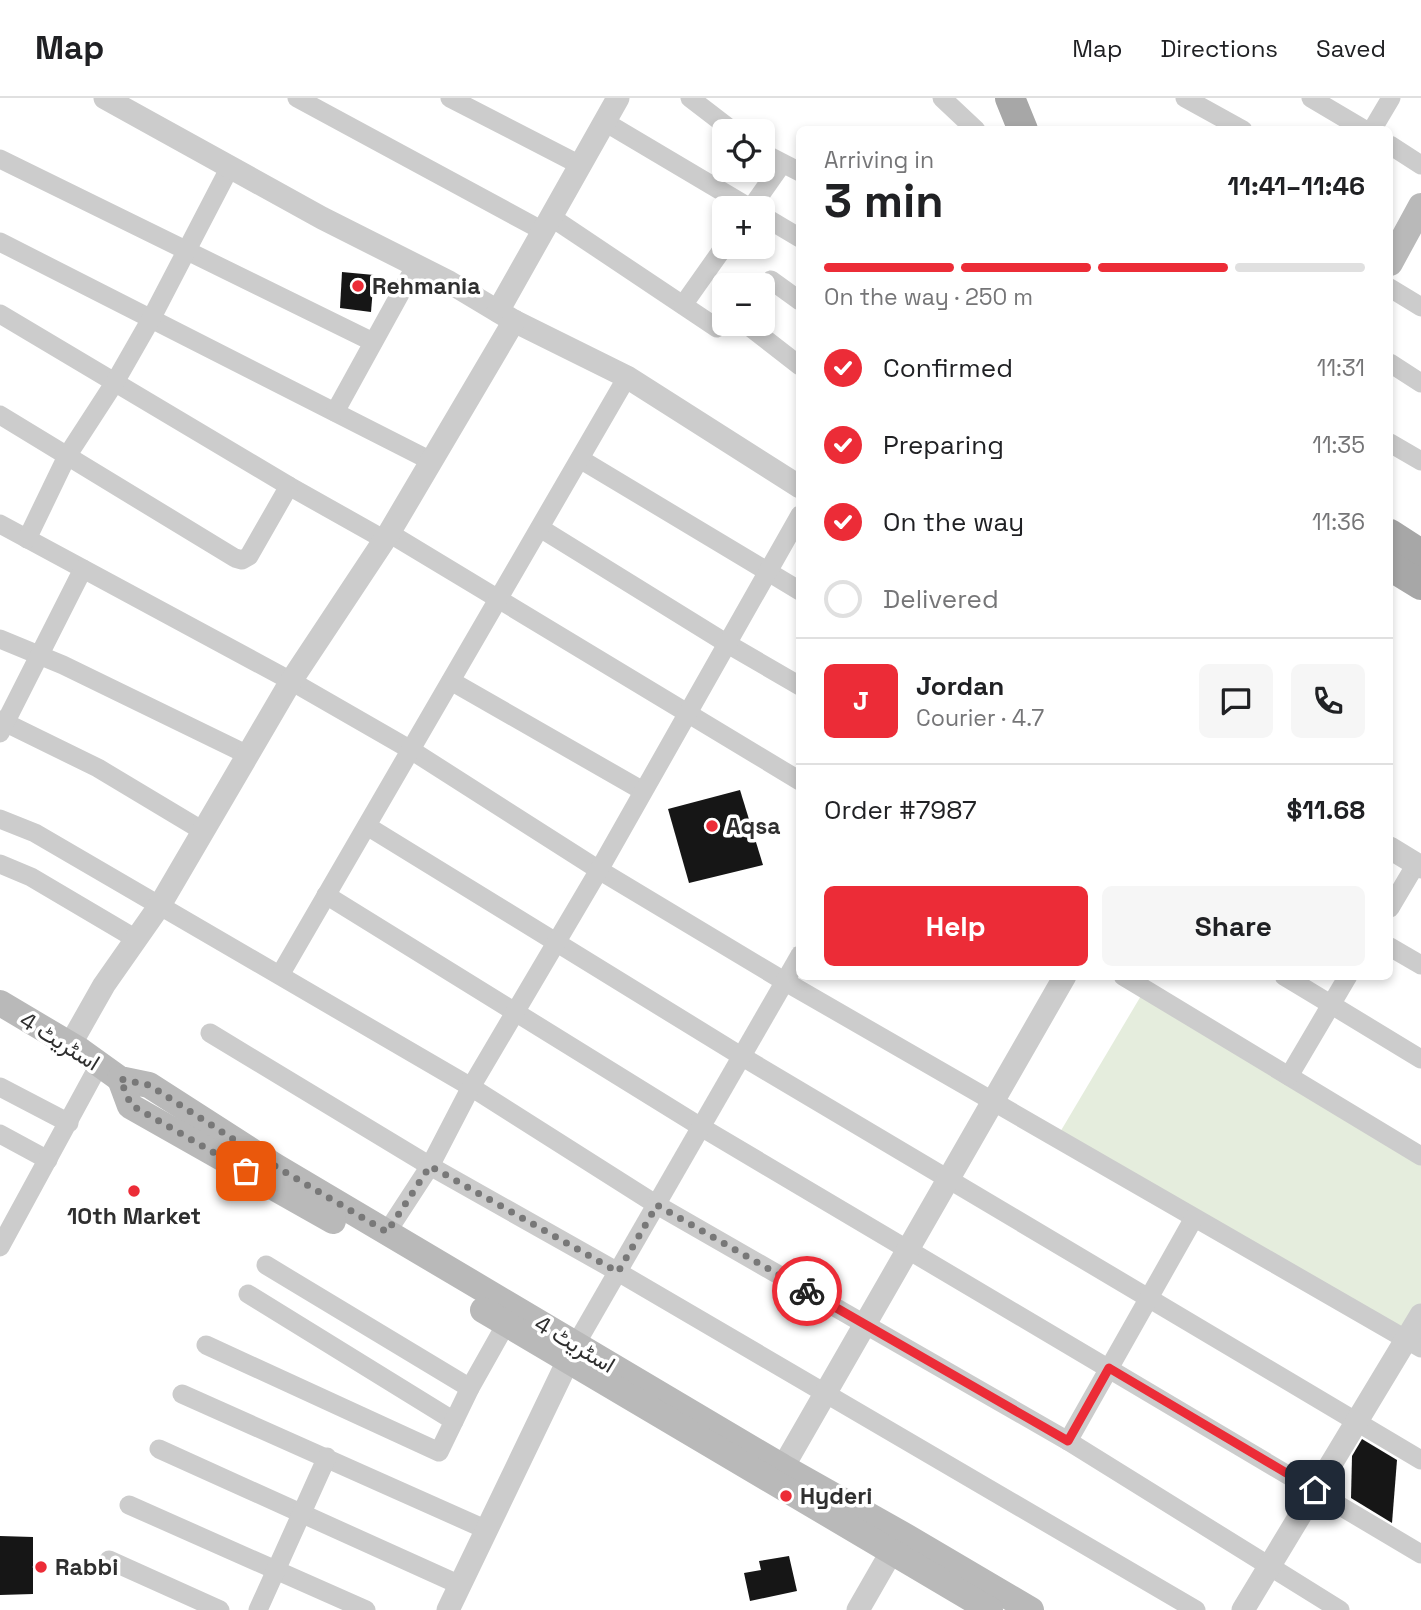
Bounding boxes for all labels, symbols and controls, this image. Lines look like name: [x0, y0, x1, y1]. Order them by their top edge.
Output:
text: Map: [35, 27, 104, 69]
text: Map: [1072, 33, 1122, 64]
text: Directions: [1160, 33, 1278, 64]
text: Saved: [1316, 33, 1386, 64]
map controls: [712, 119, 775, 336]
button: locate: [712, 119, 775, 182]
text: Arriving in: [824, 145, 934, 175]
text: 11:41–11:46: [1227, 169, 1365, 203]
text: 3 min: [824, 172, 944, 230]
button: +: [712, 196, 775, 259]
place label: Rehmania: [372, 271, 481, 301]
button: −: [712, 273, 775, 336]
marker: Rehmania: [350, 278, 366, 294]
text: On the way · 250 m: [824, 282, 1033, 312]
icon: check: [824, 349, 862, 387]
text: Confirmed: [883, 351, 1013, 385]
text: 11:31: [1317, 353, 1365, 383]
icon: check: [824, 426, 862, 464]
text: Preparing: [883, 428, 1004, 462]
text: 11:35: [1312, 430, 1365, 460]
icon: check: [824, 503, 862, 541]
text: On the way: [883, 505, 1024, 539]
text: 11:36: [1312, 507, 1365, 537]
text: Delivered: [883, 582, 999, 616]
button: chat: [1199, 664, 1273, 738]
button: phone: [1291, 664, 1365, 738]
text: Jordan: [916, 669, 1004, 703]
text: J: [853, 684, 869, 718]
text: Courier · 4.7: [916, 703, 1044, 733]
text: Order #7987: [824, 793, 977, 827]
text: $11.68: [1287, 793, 1365, 827]
place label: Aqsa: [726, 811, 781, 841]
marker: Aqsa: [704, 818, 720, 834]
button: Help: [824, 886, 1088, 966]
button: Share: [1102, 886, 1365, 966]
street label: اسٹریٹ 4: [14, 1005, 106, 1077]
pin: [216, 1141, 276, 1201]
icon: bag: [227, 1152, 265, 1190]
marker: 10th Market: [126, 1183, 142, 1199]
place label: 10th Market: [67, 1201, 201, 1231]
courier: [772, 1256, 842, 1326]
icon: bike: [788, 1272, 826, 1310]
street label: اسٹریٹ 4: [529, 1308, 621, 1380]
pin: [1285, 1460, 1345, 1520]
icon: home: [1296, 1471, 1334, 1509]
place label: Hyderi: [800, 1481, 872, 1511]
marker: Hyderi: [778, 1488, 794, 1504]
place label: Rabbi: [55, 1552, 118, 1582]
marker: Rabbi: [33, 1559, 49, 1575]

